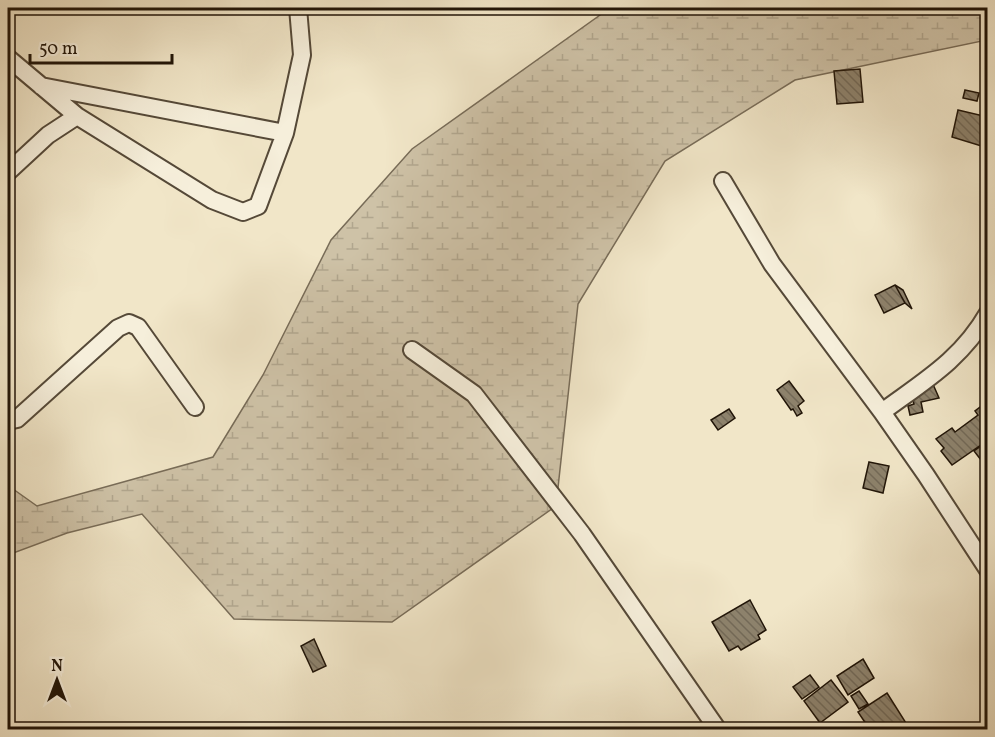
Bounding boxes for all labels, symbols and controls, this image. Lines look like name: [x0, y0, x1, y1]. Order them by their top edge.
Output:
scale bar: [30, 27, 172, 65]
text: 50 m: [39, 37, 78, 62]
north arrow: [27, 650, 87, 710]
text: N: [51, 656, 63, 678]

